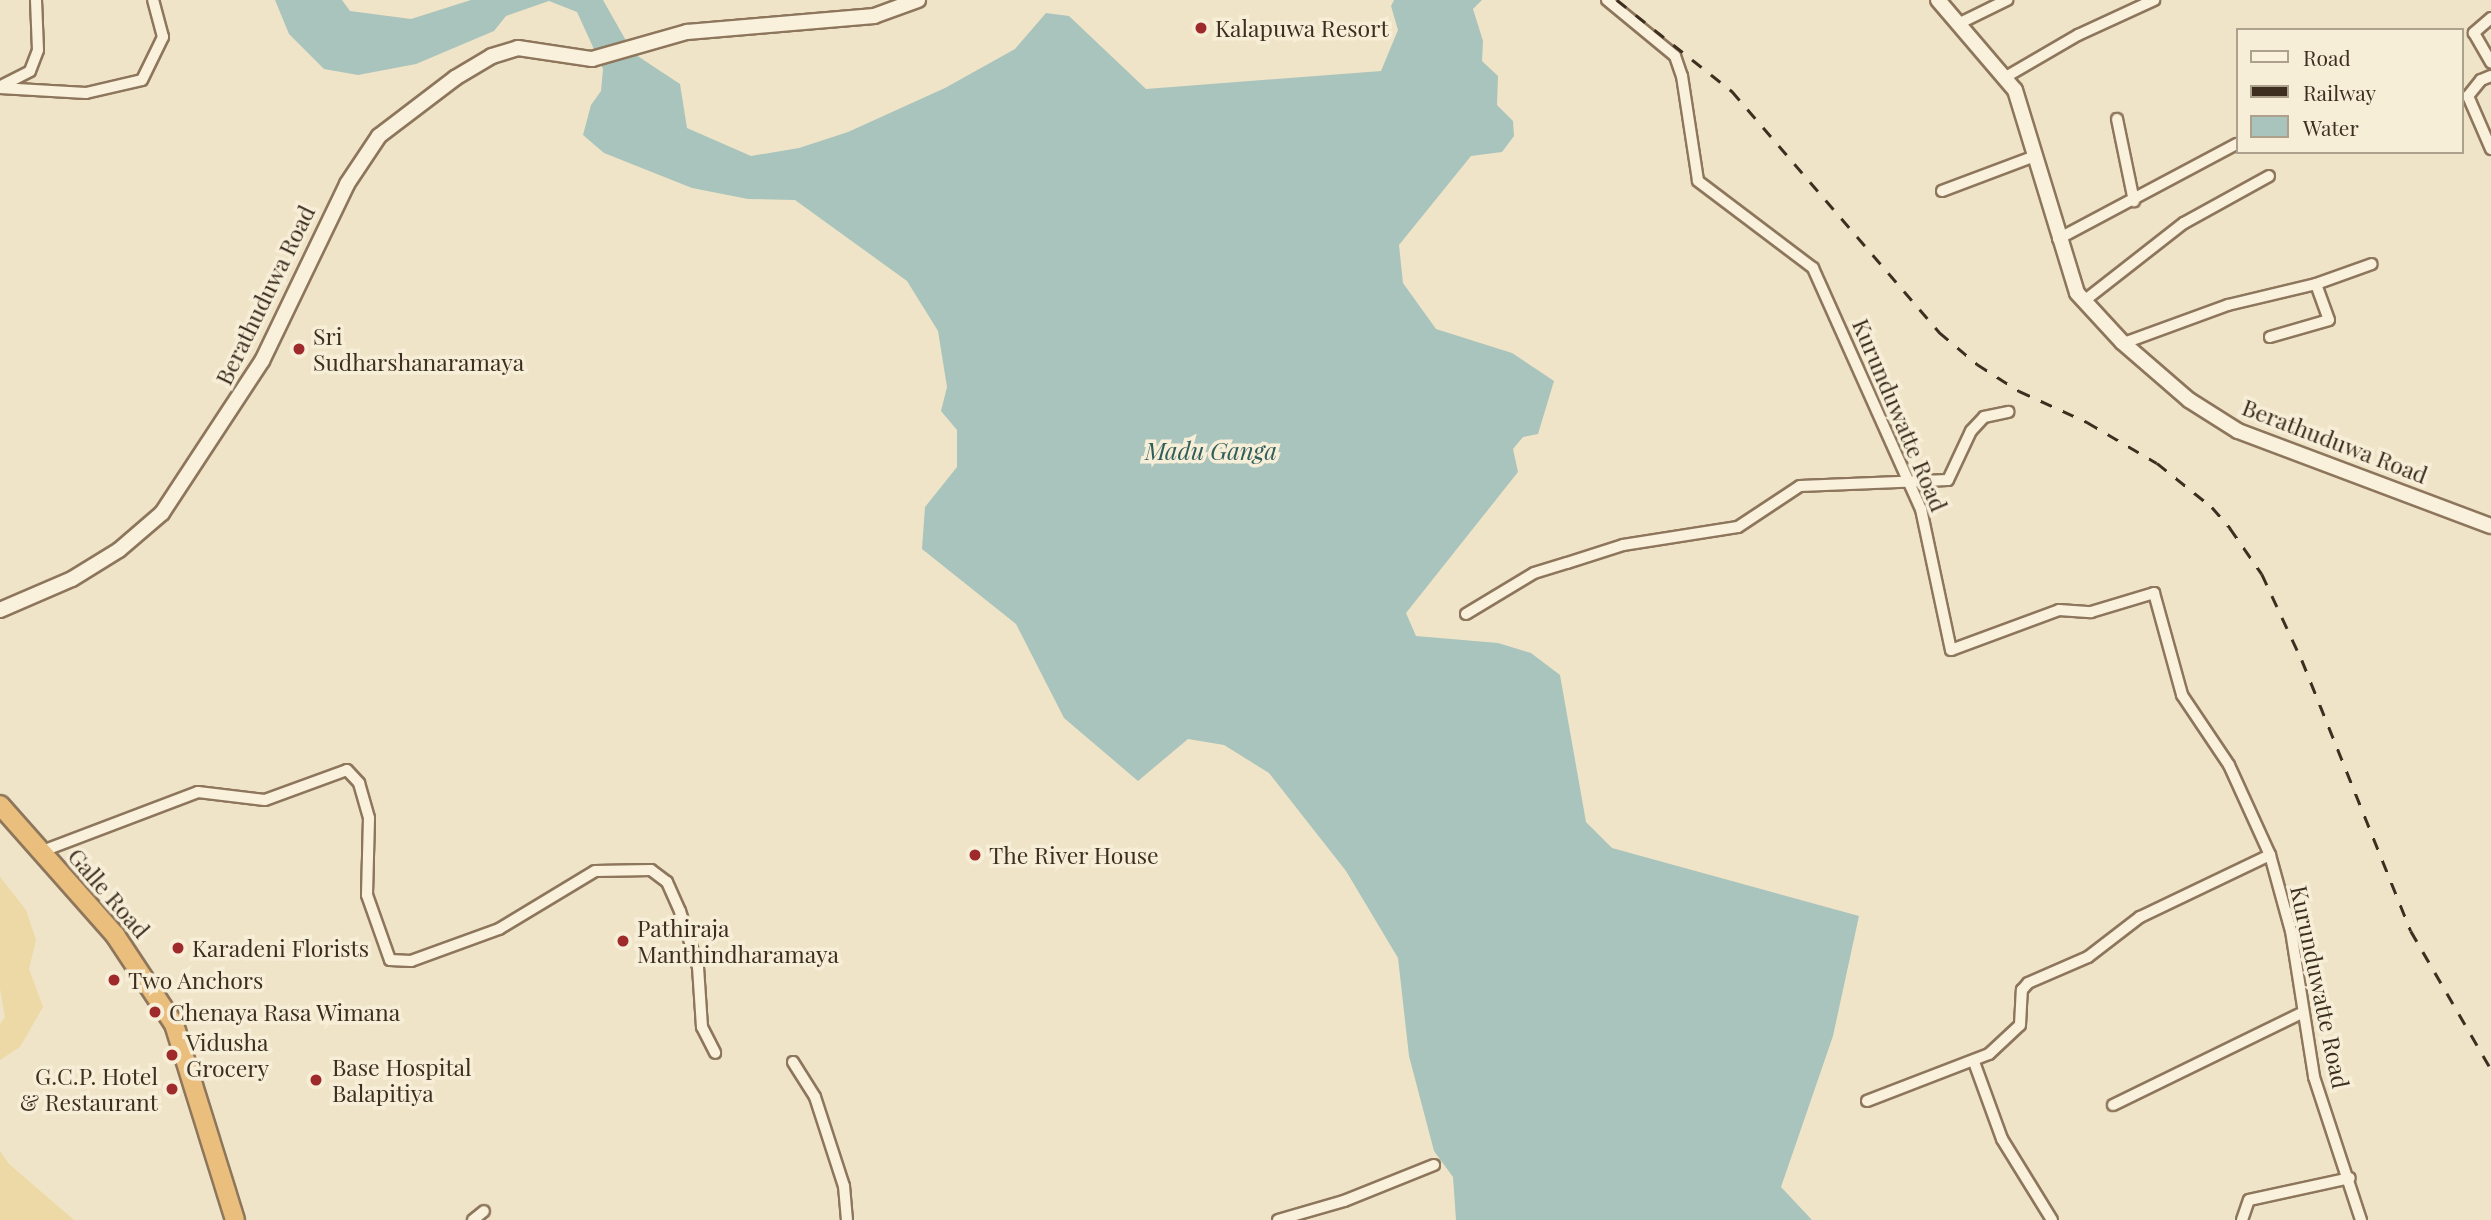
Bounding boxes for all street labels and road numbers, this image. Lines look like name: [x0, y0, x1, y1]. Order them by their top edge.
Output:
street label: Berathuduwa Road: [210, 201, 320, 389]
street label: Kurunduwatte Road: [1847, 315, 1953, 515]
street label: Berathuduwa Road: [2238, 393, 2432, 489]
street label: Galle Road: [62, 842, 156, 944]
street label: Kurunduwatte Road: [2285, 883, 2355, 1091]

